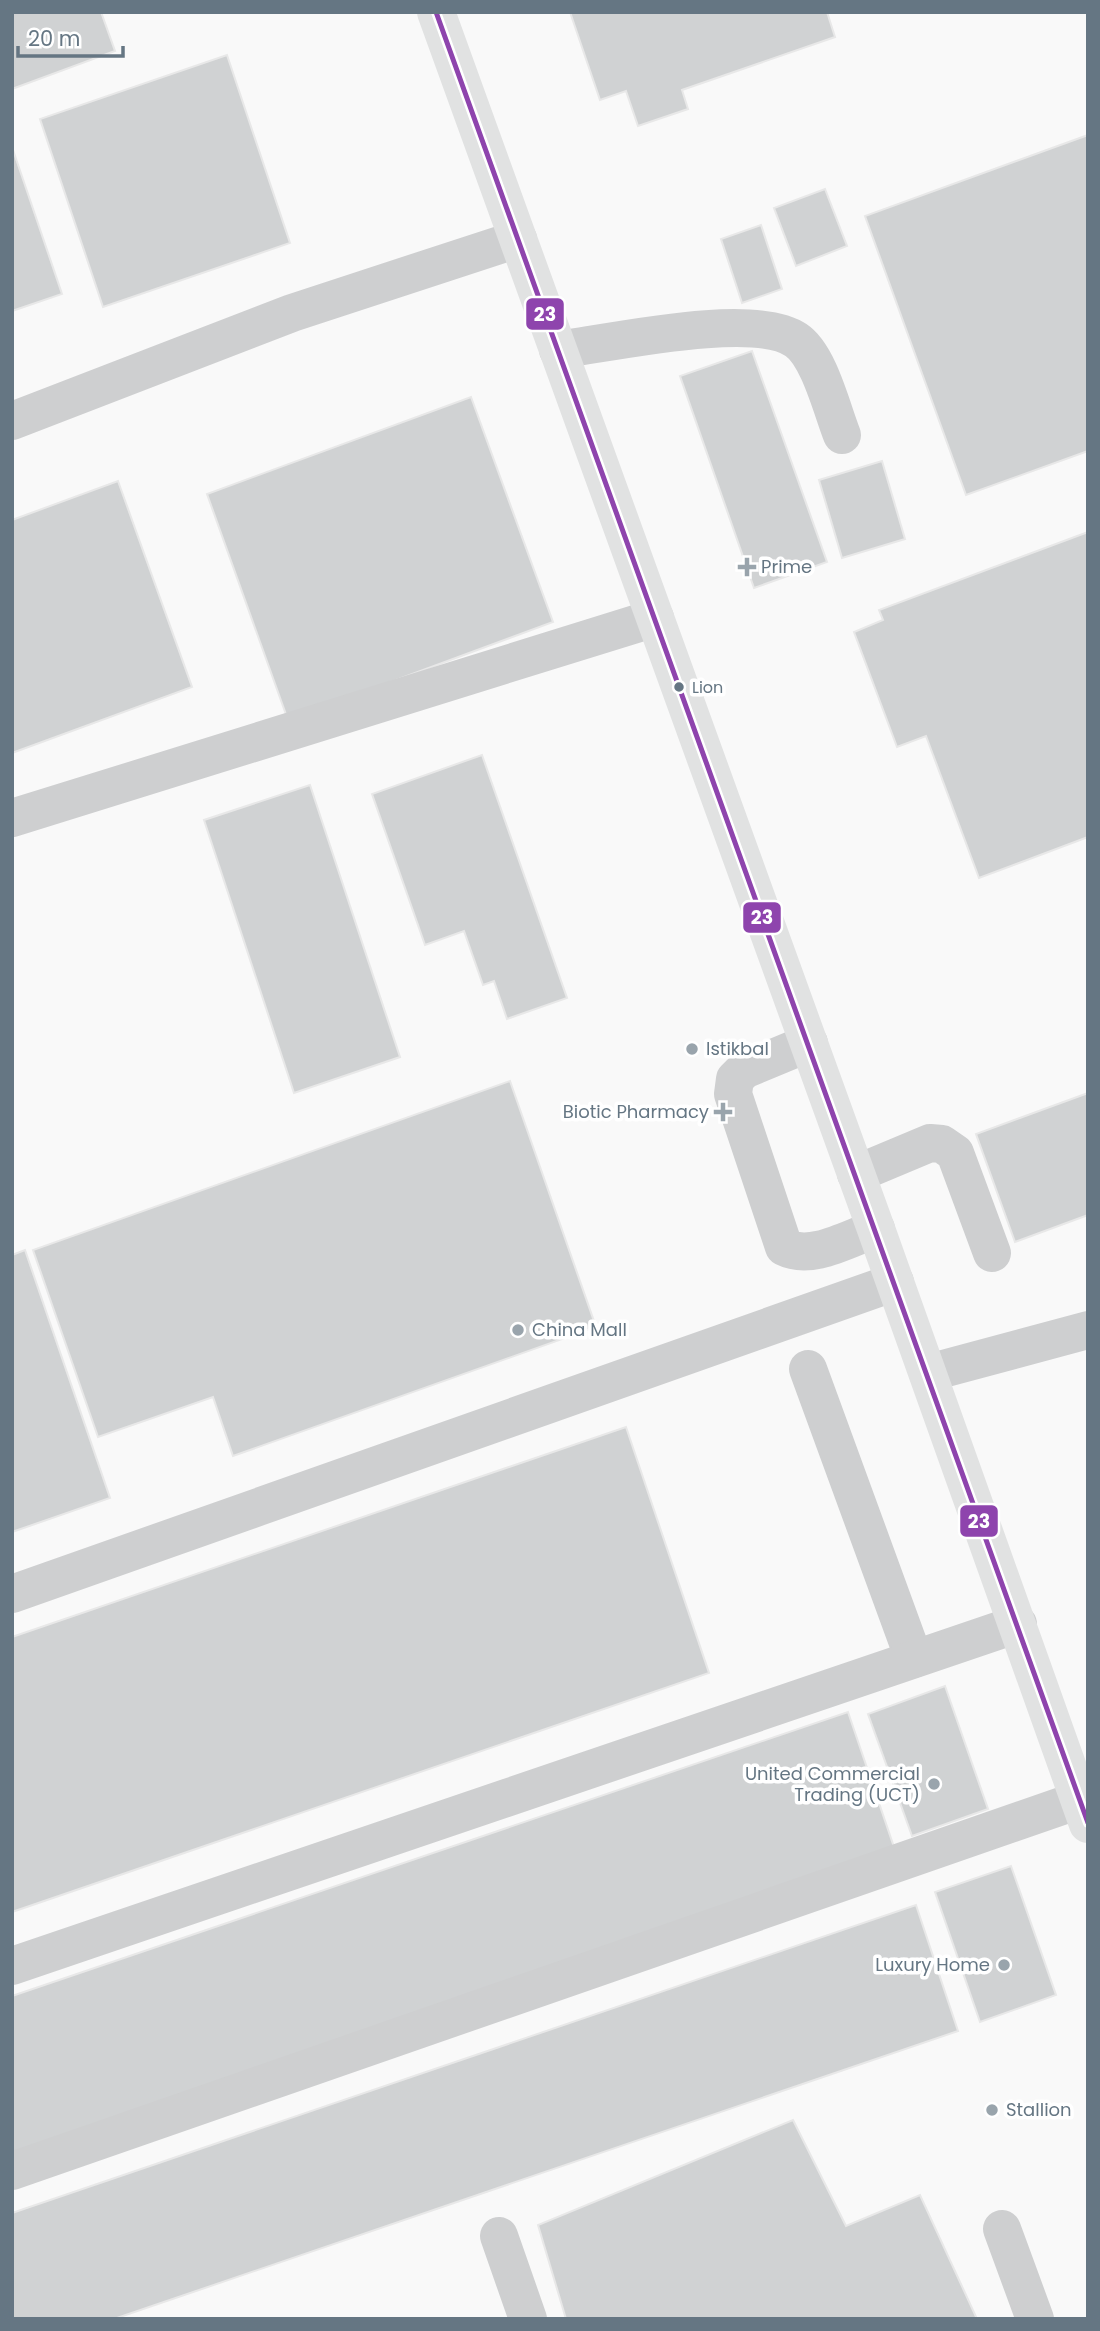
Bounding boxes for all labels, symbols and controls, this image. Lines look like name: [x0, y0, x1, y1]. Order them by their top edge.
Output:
scale bar: [18, 14, 122, 58]
text: 20 m: [28, 24, 81, 53]
line badge: 23: [525, 297, 565, 331]
text: 23: [534, 301, 556, 328]
place label: Prime: [761, 554, 812, 579]
marker: Prime: [739, 559, 755, 575]
place label: Lion: [692, 676, 723, 699]
marker: Lion: [672, 680, 686, 694]
line badge: 23: [742, 901, 782, 934]
text: 23: [751, 904, 773, 931]
place label: Istikbal: [706, 1036, 769, 1061]
marker: Istikbal: [684, 1041, 700, 1057]
place label: Biotic Pharmacy: [563, 1099, 709, 1124]
marker: Biotic Pharmacy: [715, 1104, 731, 1120]
place label: China Mall: [532, 1317, 627, 1342]
marker: China Mall: [510, 1322, 526, 1338]
line badge: 23: [959, 1504, 999, 1538]
text: 23: [968, 1508, 990, 1535]
place label: United Commercial Trading (UCT): [745, 1761, 920, 1807]
marker: United Commercial Trading (UCT): [926, 1776, 942, 1792]
place label: Luxury Home: [875, 1952, 990, 1977]
marker: Luxury Home: [996, 1957, 1012, 1973]
place label: Stallion: [1006, 2097, 1072, 2122]
marker: Stallion: [984, 2102, 1000, 2118]

